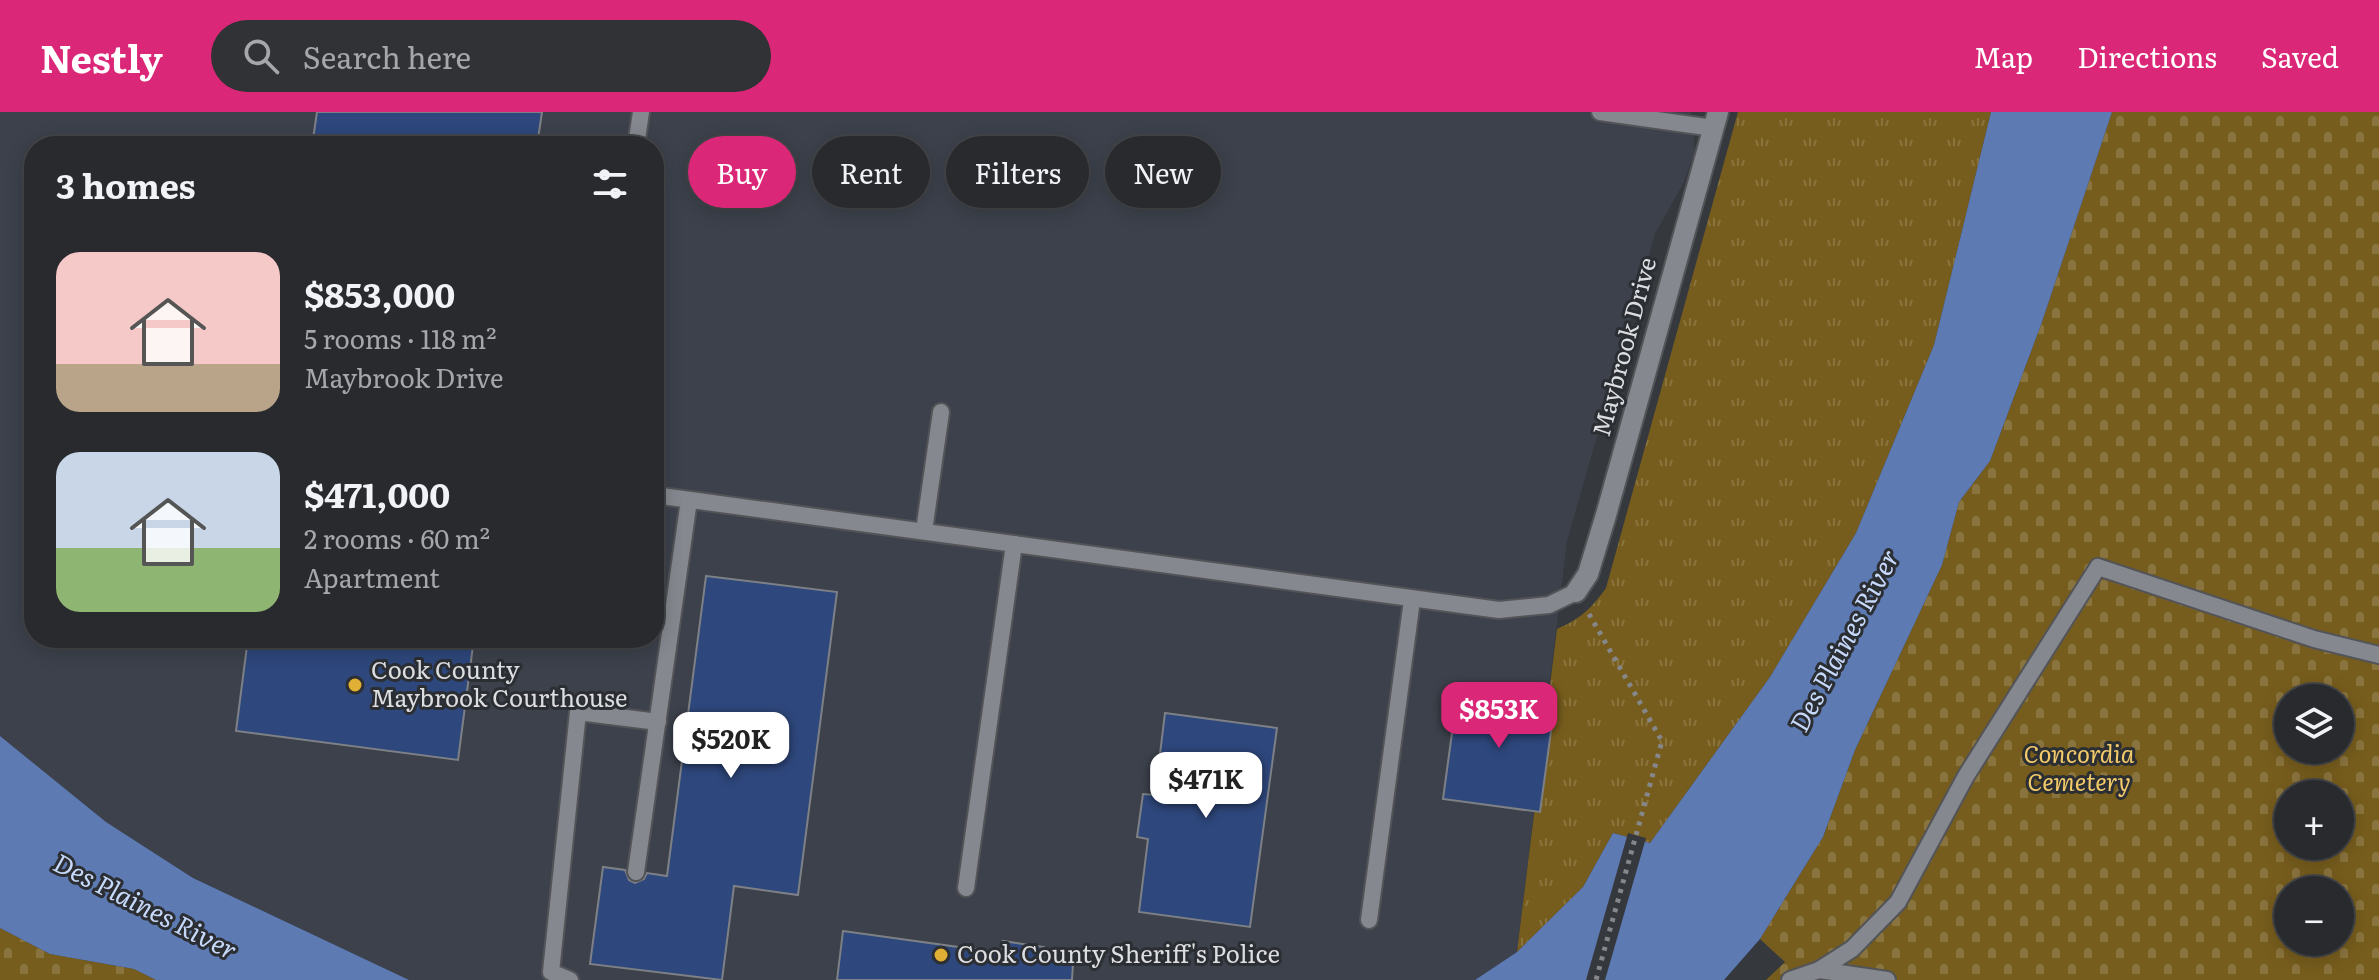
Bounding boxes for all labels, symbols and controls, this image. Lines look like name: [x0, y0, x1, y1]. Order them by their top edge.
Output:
search box: [211, 20, 771, 92]
text: Nestly: [40, 28, 163, 85]
icon: search: [239, 34, 283, 78]
text: Search here: [303, 34, 471, 78]
text: Map: [1974, 35, 2033, 77]
text: Directions: [2077, 35, 2217, 77]
text: Saved: [2261, 35, 2339, 77]
chip: Buy: [688, 136, 796, 208]
chip: Rent: [812, 136, 930, 208]
chip: Filters: [946, 136, 1089, 208]
chip: New: [1105, 136, 1221, 208]
text: 3 homes: [56, 159, 196, 209]
icon: filters: [588, 162, 632, 206]
street label: Maybrook Drive: [1582, 253, 1663, 440]
text: $853,000: [304, 268, 455, 318]
icon: home: [120, 284, 216, 380]
text: 5 rooms · 118 m²: [304, 318, 497, 357]
text: Maybrook Drive: [304, 357, 504, 396]
text: $471,000: [304, 468, 450, 518]
icon: home: [120, 484, 216, 580]
text: 2 rooms · 60 m²: [304, 518, 490, 557]
water label: Des Plaines River: [1778, 542, 1907, 738]
text: Apartment: [304, 557, 440, 596]
place label: Cook County Maybrook Courthouse: [371, 651, 627, 714]
marker: Cook County Maybrook Courthouse: [346, 676, 364, 694]
pin: $853K: [1443, 682, 1555, 750]
map controls: [2274, 684, 2354, 956]
button: layers: [2274, 684, 2354, 764]
text: $853K: [1459, 688, 1539, 727]
pin: $520K: [675, 712, 787, 780]
text: $520K: [691, 718, 771, 757]
park label: Concordia Cemetery: [2024, 735, 2135, 798]
pin: $471K: [1150, 752, 1262, 820]
text: $471K: [1168, 758, 1244, 797]
button: +: [2274, 780, 2354, 860]
water label: Des Plaines River: [47, 842, 245, 968]
button: −: [2274, 876, 2354, 956]
place label: Cook County Sheriff's Police: [957, 935, 1280, 970]
marker: Cook County Sheriff's Police: [932, 946, 950, 964]

